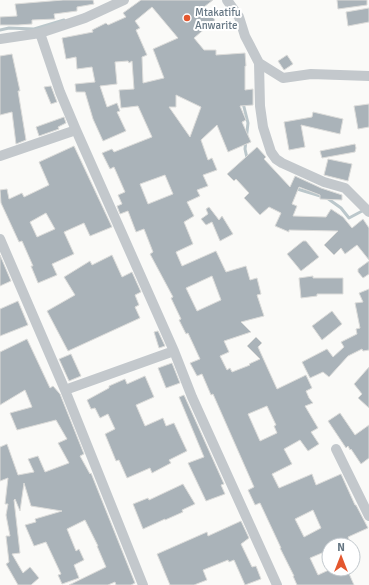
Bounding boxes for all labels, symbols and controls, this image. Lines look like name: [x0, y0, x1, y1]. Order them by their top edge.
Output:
place label: Mtakatifu Anwarite: [195, 6, 241, 32]
marker: Mtakatifu Anwarite: [182, 13, 192, 23]
north arrow: [321, 537, 361, 577]
text: N: [337, 541, 345, 554]

